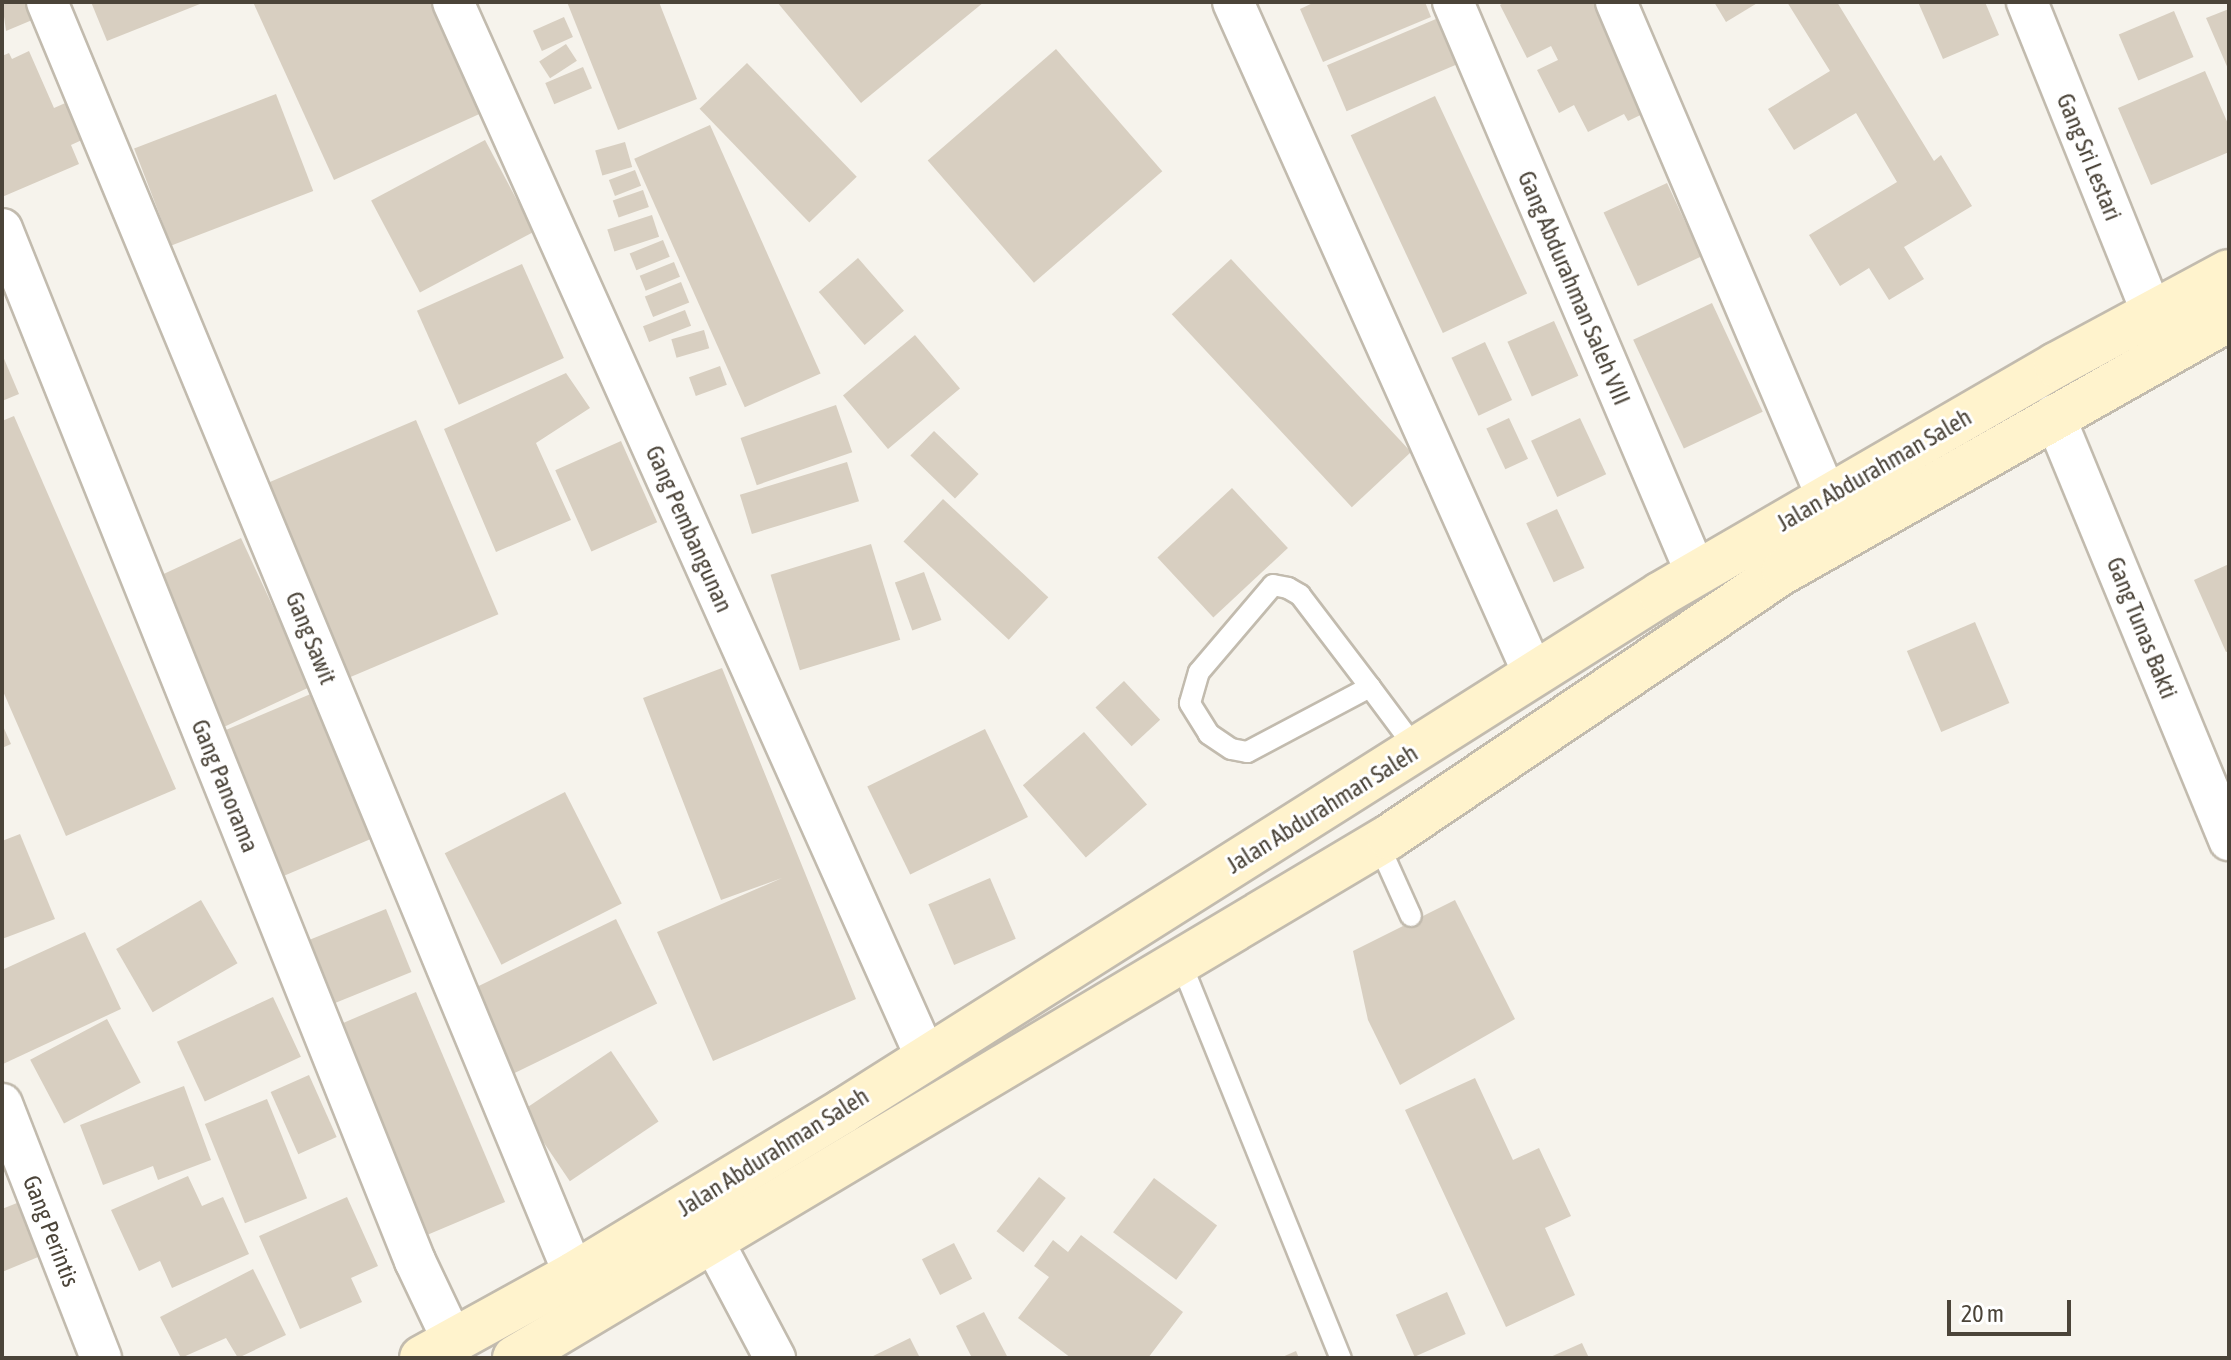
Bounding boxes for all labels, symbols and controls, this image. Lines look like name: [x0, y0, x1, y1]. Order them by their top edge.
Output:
street label: Gang Sri Lestari: [2050, 89, 2128, 225]
street label: Gang Abdurahman Saleh VIII: [1512, 167, 1636, 409]
street label: Jalan Abdurahman Saleh: [1772, 403, 1976, 537]
street label: Gang Pembangunan: [639, 441, 739, 617]
street label: Gang Tunas Bakti: [2101, 553, 2183, 703]
street label: Gang Sawit: [279, 588, 343, 688]
street label: Gang Panorama: [185, 715, 265, 857]
street label: Jalan Abdurahman Saleh: [1221, 738, 1423, 880]
street label: Jalan Abdurahman Saleh: [672, 1081, 874, 1223]
street label: Gang Perintis: [17, 1171, 85, 1291]
scale bar: [1951, 1284, 2075, 1334]
text: 20 m: [1961, 1300, 2004, 1327]

